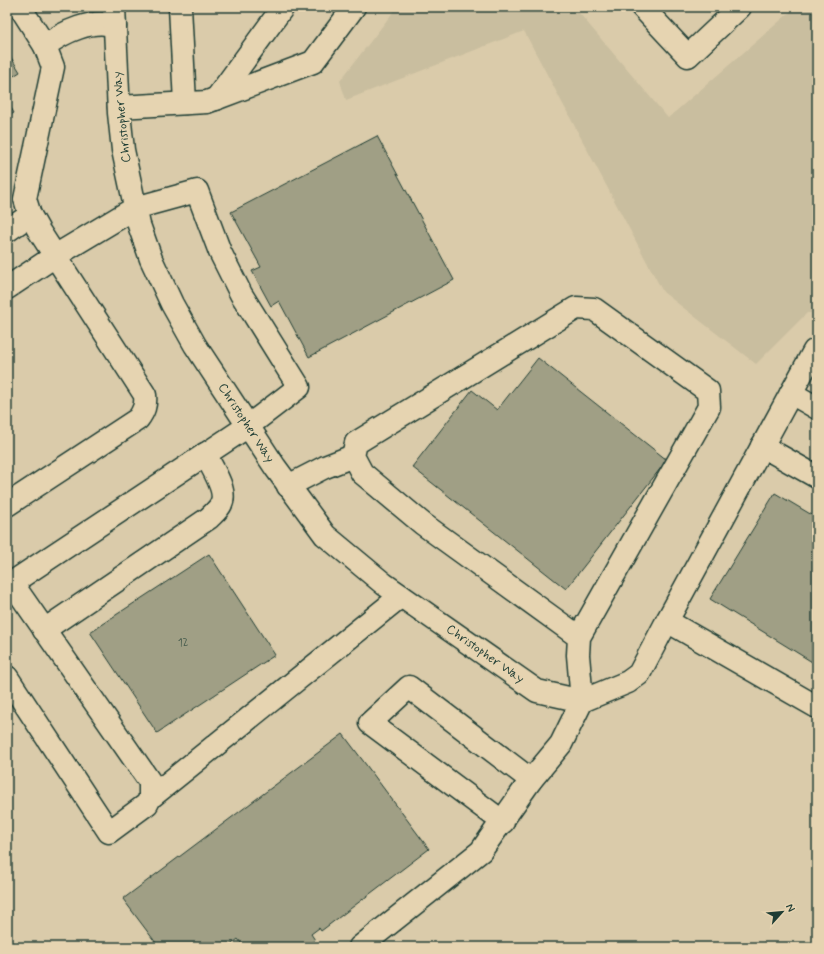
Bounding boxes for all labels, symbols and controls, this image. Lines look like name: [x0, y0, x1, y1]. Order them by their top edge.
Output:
street label: Christopher Way: [109, 70, 135, 164]
street label: Christopher Way: [214, 380, 278, 466]
street label: Christopher Way: [443, 621, 528, 688]
house number: 12: [178, 636, 189, 650]
north arrow: [762, 892, 802, 932]
text: N: [782, 901, 798, 914]

